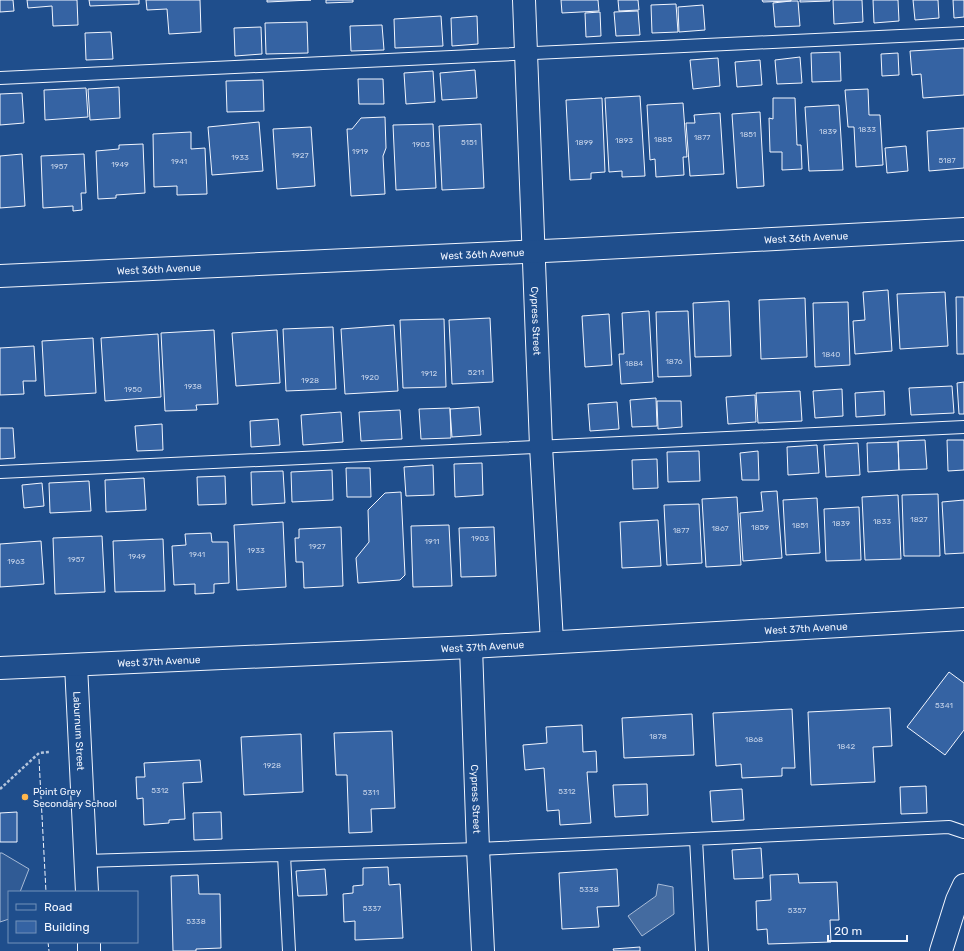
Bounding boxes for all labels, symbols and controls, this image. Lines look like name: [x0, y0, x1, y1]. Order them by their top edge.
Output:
house number: 1833: [858, 125, 876, 134]
house number: 1839: [819, 127, 837, 136]
house number: 1851: [740, 130, 756, 139]
house number: 1877: [694, 133, 710, 142]
house number: 1885: [654, 135, 672, 144]
house number: 1893: [615, 136, 633, 145]
house number: 5151: [461, 138, 477, 147]
house number: 1899: [575, 138, 593, 147]
house number: 1903: [412, 140, 430, 149]
house number: 1919: [352, 147, 368, 156]
house number: 1927: [292, 151, 308, 160]
house number: 1933: [231, 153, 249, 162]
house number: 5187: [938, 156, 956, 165]
house number: 1941: [171, 157, 187, 166]
house number: 1949: [111, 160, 129, 169]
house number: 1957: [50, 162, 68, 171]
street label: West 36th Avenue: [764, 230, 849, 247]
street label: West 36th Avenue: [440, 247, 525, 263]
street label: West 36th Avenue: [117, 262, 202, 278]
street label: Cypress Street: [528, 286, 543, 356]
house number: 1840: [822, 350, 840, 359]
house number: 1876: [665, 357, 683, 366]
house number: 1884: [625, 359, 643, 368]
house number: 5211: [468, 368, 484, 377]
house number: 1912: [421, 369, 437, 378]
house number: 1920: [361, 373, 379, 382]
house number: 1928: [301, 376, 319, 385]
house number: 1938: [184, 382, 202, 391]
house number: 1950: [124, 385, 142, 394]
house number: 1827: [910, 515, 928, 524]
house number: 1833: [873, 517, 891, 526]
house number: 1839: [832, 519, 850, 528]
house number: 1851: [792, 521, 808, 530]
house number: 1859: [751, 523, 769, 532]
house number: 1867: [711, 524, 729, 533]
house number: 1877: [673, 526, 689, 535]
house number: 1903: [471, 534, 489, 543]
house number: 1911: [424, 537, 440, 546]
house number: 1927: [309, 542, 325, 551]
house number: 1933: [247, 546, 265, 555]
house number: 1941: [189, 550, 205, 559]
house number: 1949: [128, 552, 146, 561]
house number: 1957: [67, 555, 85, 564]
house number: 1963: [7, 557, 25, 566]
street label: West 37th Avenue: [764, 621, 848, 637]
street label: West 37th Avenue: [441, 639, 525, 655]
street label: West 37th Avenue: [117, 654, 201, 670]
street label: Laburnum Street: [70, 691, 86, 771]
house number: 5341: [935, 701, 953, 710]
house number: 1878: [649, 732, 667, 741]
house number: 1868: [745, 735, 763, 744]
house number: 1842: [837, 742, 855, 751]
house number: 1928: [263, 761, 281, 770]
street label: Cypress Street: [468, 764, 482, 834]
place label: Point Grey Secondary School: [33, 786, 117, 810]
house number: 5312: [151, 786, 169, 795]
house number: 5312: [558, 787, 576, 796]
house number: 5311: [363, 788, 379, 797]
marker: Point Grey Secondary School: [20, 792, 30, 802]
house number: 5338: [579, 885, 599, 894]
legend: [8, 891, 138, 943]
text: Road: [44, 900, 72, 914]
house number: 5337: [363, 904, 381, 913]
house number: 5357: [788, 906, 806, 915]
house number: 5338: [186, 917, 206, 926]
scale bar: [828, 917, 907, 943]
text: Building: [44, 920, 90, 934]
text: 20 m: [834, 924, 862, 938]

